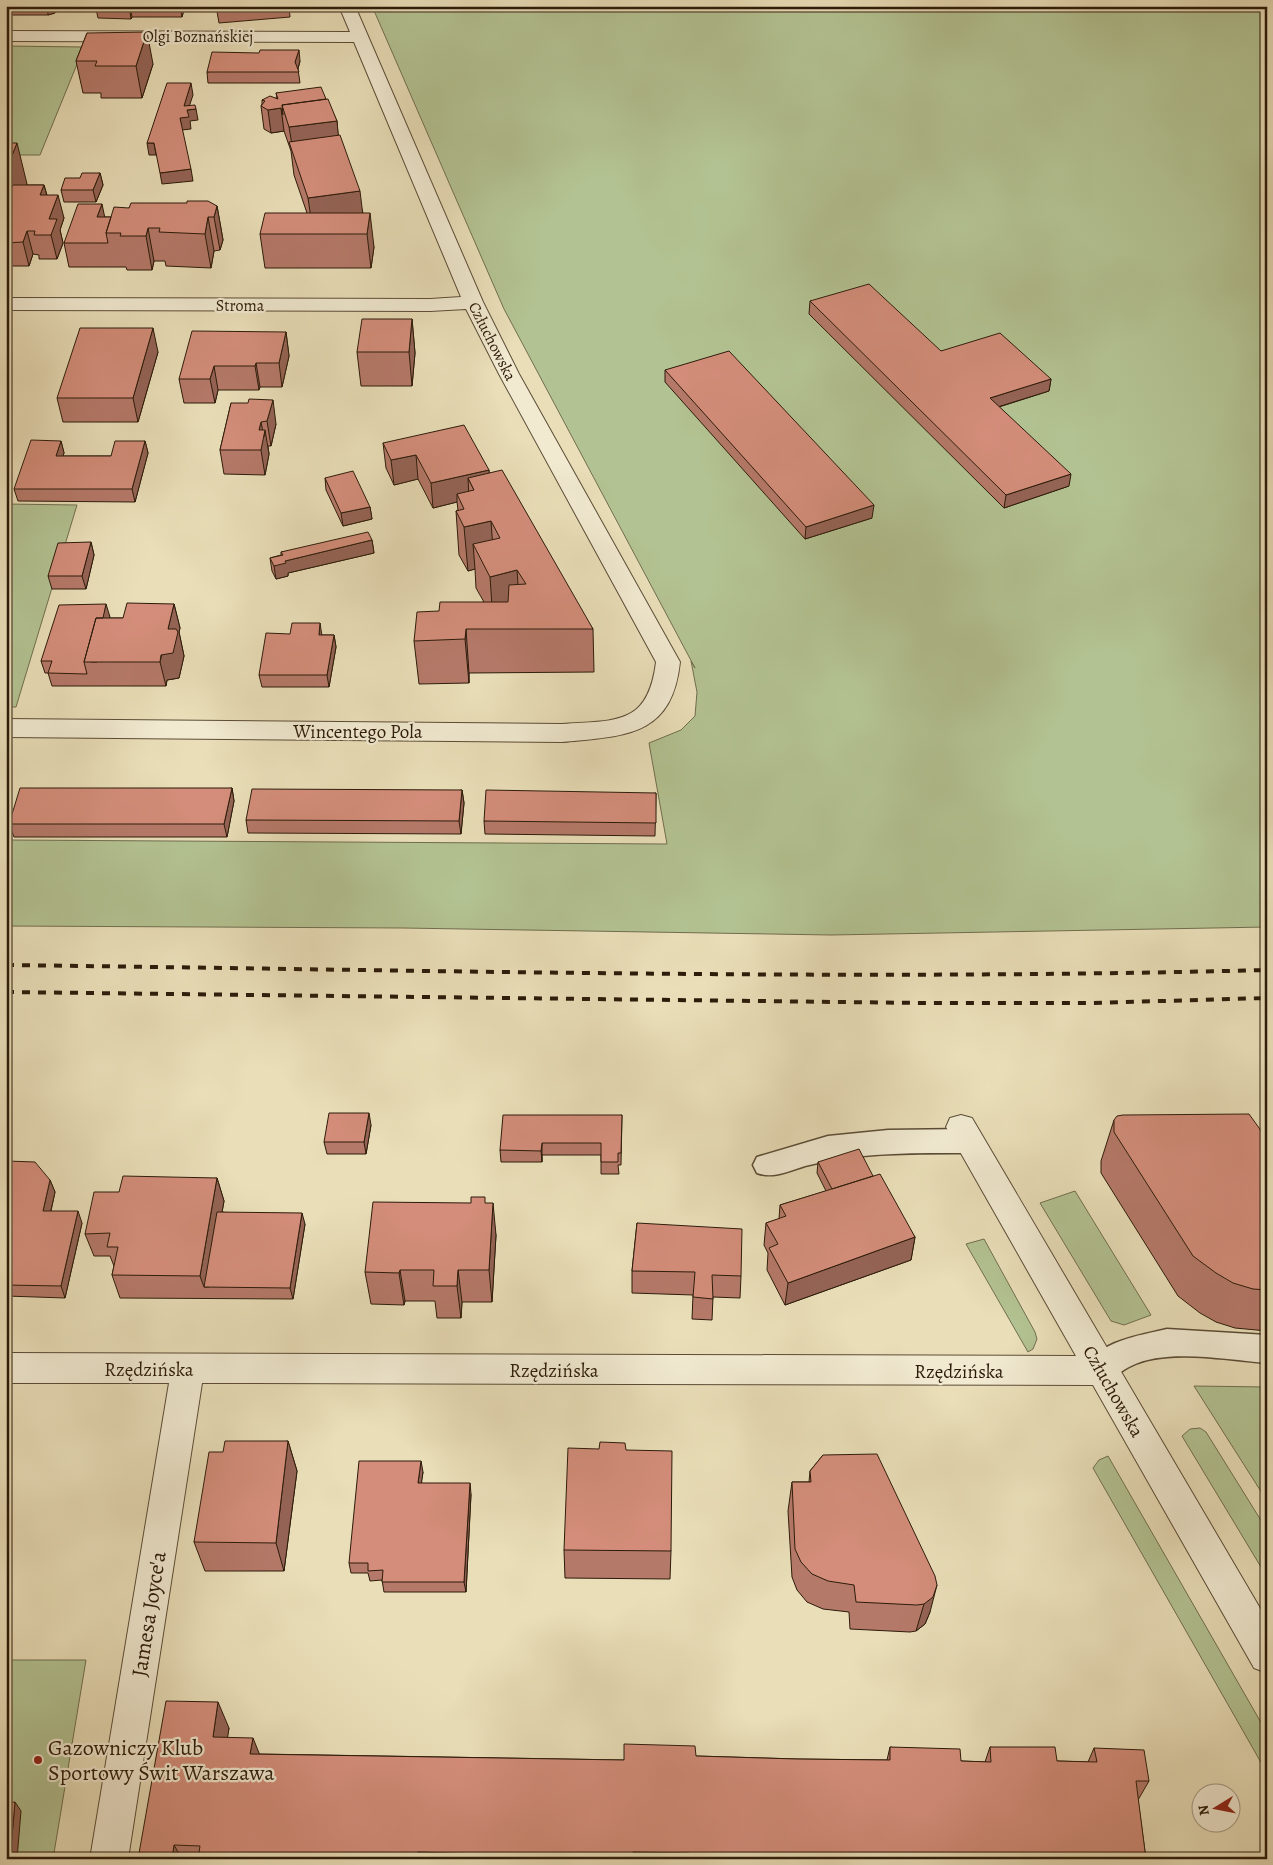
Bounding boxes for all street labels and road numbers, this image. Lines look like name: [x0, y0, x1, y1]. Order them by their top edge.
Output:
street label: Olgi Boznańskiej: [143, 26, 253, 48]
street label: Stroma: [216, 295, 265, 317]
street label: Człuchowska: [463, 298, 522, 385]
street label: Wincentego Pola: [292, 719, 423, 745]
street label: Człuchowska: [1076, 1341, 1150, 1442]
street label: Rzędzińska: [104, 1357, 194, 1383]
street label: Rzędzińska: [509, 1358, 599, 1384]
street label: Rzędzińska: [914, 1359, 1004, 1385]
street label: Jamesa Joyce'a: [124, 1549, 174, 1679]

